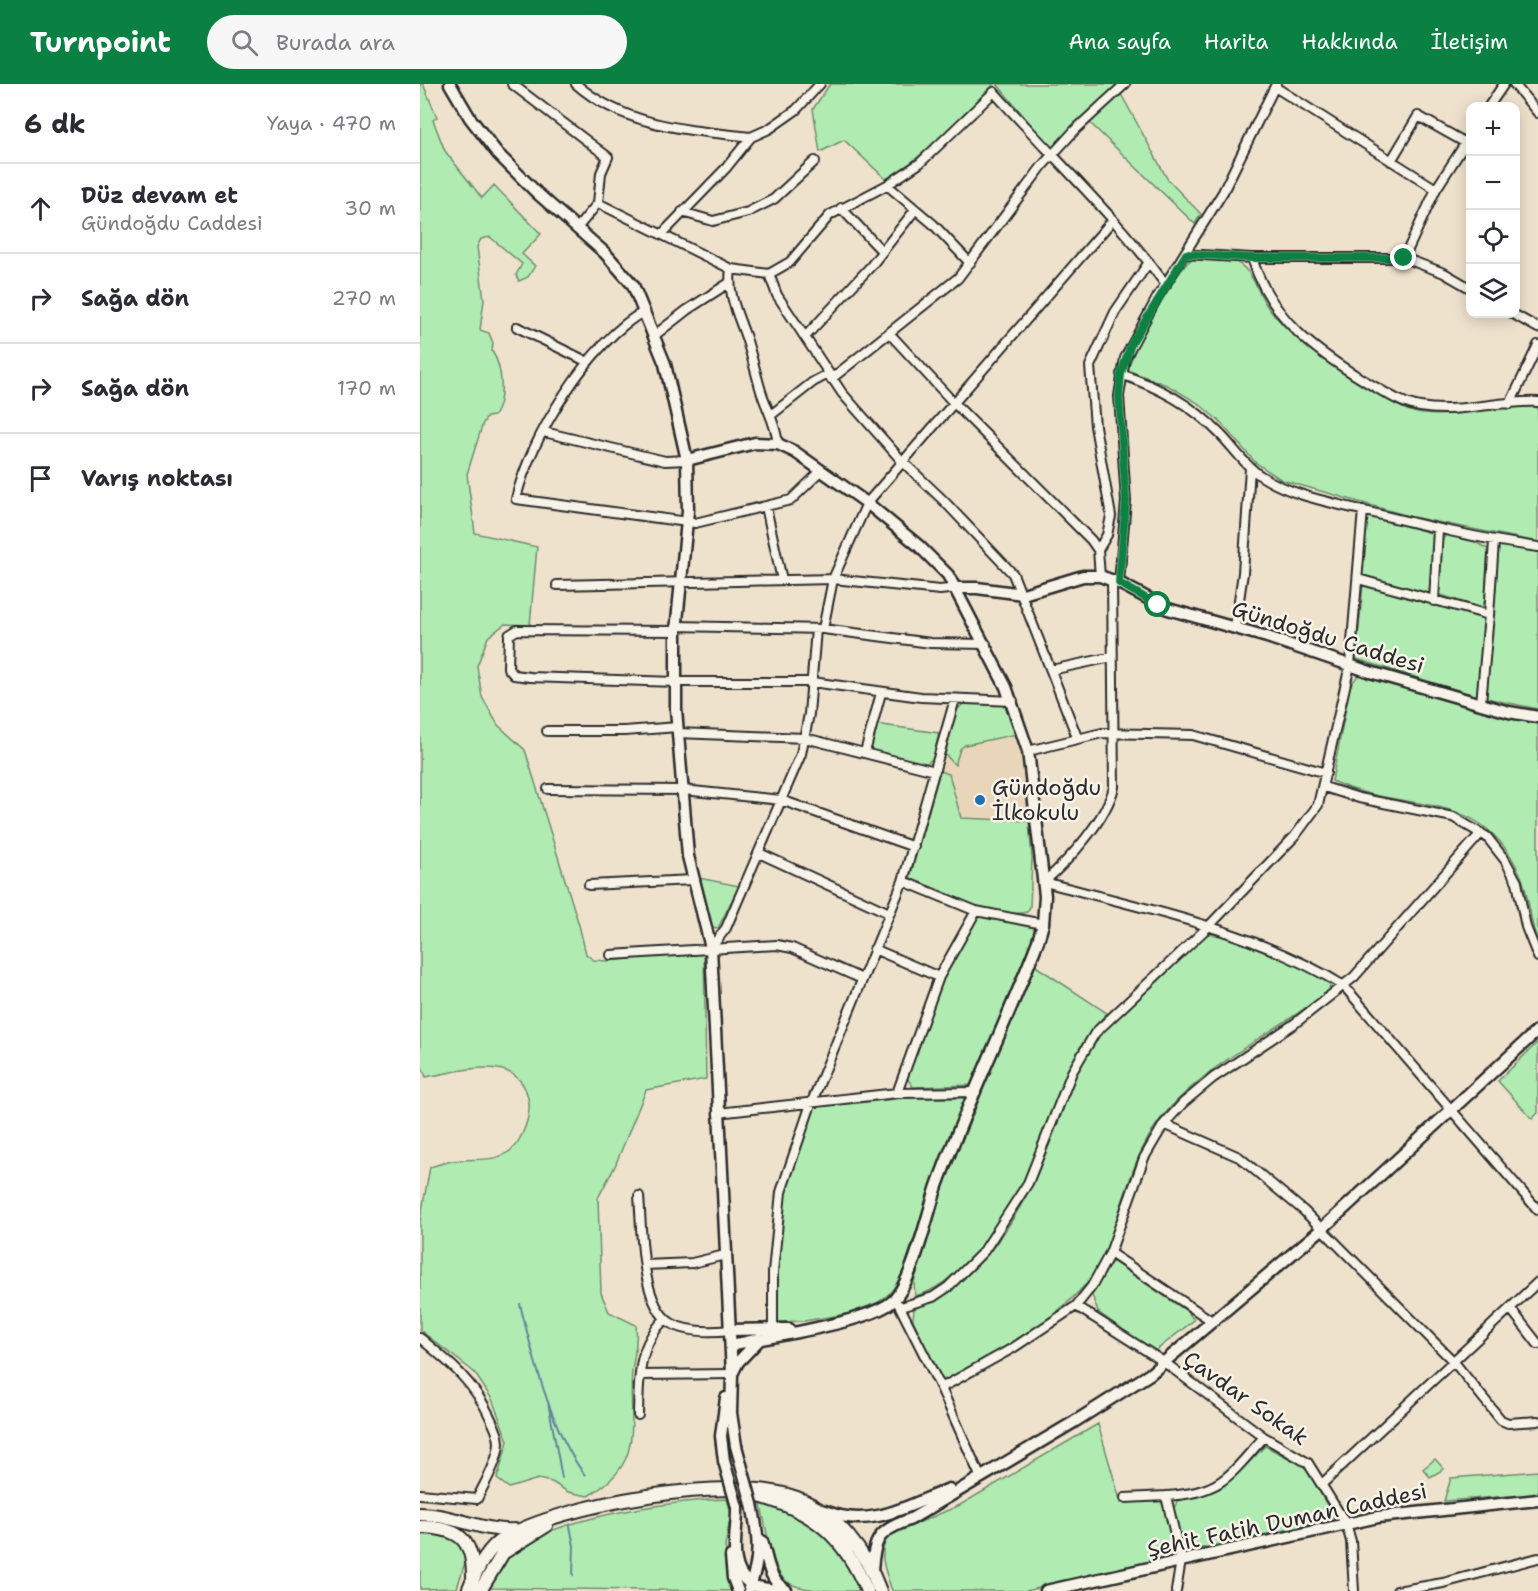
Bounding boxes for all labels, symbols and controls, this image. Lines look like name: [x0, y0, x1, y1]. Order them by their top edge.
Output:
search box: [207, 15, 627, 69]
text: Turnpoint: [30, 23, 171, 61]
icon: search: [228, 26, 261, 59]
text: Burada ara: [276, 28, 395, 57]
text: Ana sayfa: [1069, 28, 1171, 56]
text: Harita: [1204, 28, 1269, 56]
text: Hakkında: [1302, 28, 1398, 56]
text: İletişim: [1431, 28, 1508, 56]
map controls: [1466, 102, 1520, 318]
button: +: [1466, 102, 1520, 156]
text: 6 dk: [24, 106, 86, 141]
text: Yaya · 470 m: [267, 110, 396, 136]
button: −: [1466, 156, 1520, 210]
text: Düz devam et: [81, 181, 238, 210]
icon: ahead: [24, 192, 57, 225]
text: 30 m: [344, 195, 396, 221]
text: Gündoğdu Caddesi: [81, 210, 263, 236]
button: locate: [1466, 210, 1520, 264]
route end: [1390, 244, 1416, 270]
button: layers: [1466, 264, 1520, 318]
icon: right: [24, 282, 57, 315]
text: Sağa dön: [81, 284, 189, 313]
text: 270 m: [332, 285, 396, 311]
icon: right: [24, 372, 57, 405]
text: Sağa dön: [81, 374, 189, 403]
text: 170 m: [337, 375, 396, 401]
icon: arrive: [24, 462, 57, 495]
text: Varış noktası: [81, 464, 233, 493]
route start: [1144, 591, 1170, 617]
street label: Gündoğdu Caddesi: [1228, 594, 1428, 680]
place label: Gündoğdu İlkokulu: [992, 773, 1101, 827]
marker: Gündoğdu İlkokulu: [973, 793, 987, 807]
street label: Çavdar Sokak: [1178, 1344, 1314, 1452]
street label: Şehit Fatih Duman Caddesi: [1144, 1476, 1430, 1564]

